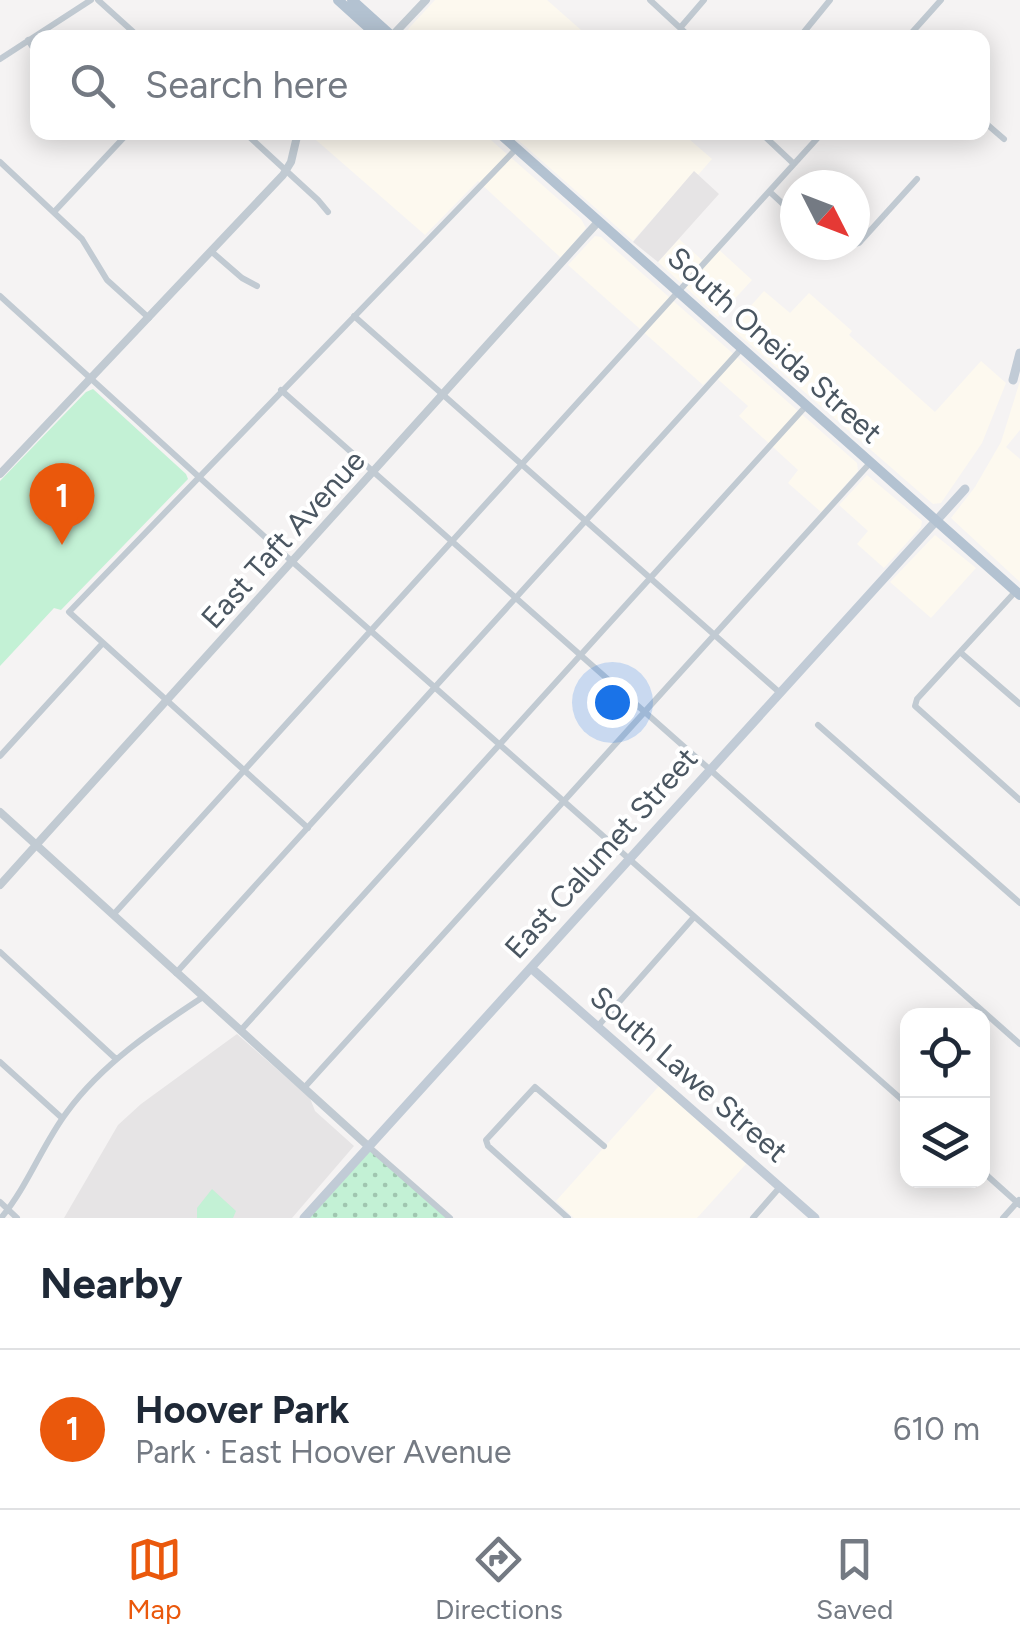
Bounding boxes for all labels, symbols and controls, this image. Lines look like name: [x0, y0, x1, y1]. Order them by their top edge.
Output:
search box: [30, 30, 990, 140]
icon: search: [65, 58, 120, 113]
text: Search here: [145, 62, 348, 108]
north arrow: [780, 170, 870, 260]
street label: South Oneida Street: [660, 239, 890, 451]
street label: East Taft Avenue: [193, 442, 373, 636]
pin: 1: [30, 462, 94, 545]
your location: [587, 677, 638, 728]
street label: East Calumet Street: [497, 740, 705, 966]
street label: South Lawe Street: [583, 978, 795, 1170]
map controls: [900, 1008, 990, 1188]
button: locate: [900, 1008, 990, 1098]
button: layers: [900, 1098, 990, 1188]
text: Nearby: [40, 1258, 182, 1309]
text: Hoover Park: [135, 1387, 349, 1433]
text: 1: [66, 1410, 79, 1448]
text: 610 m: [893, 1410, 980, 1448]
text: Park · East Hoover Avenue: [135, 1433, 511, 1471]
tab: Map: [127, 1532, 182, 1626]
tab: Directions: [435, 1532, 563, 1626]
tab: Saved: [816, 1532, 893, 1626]

